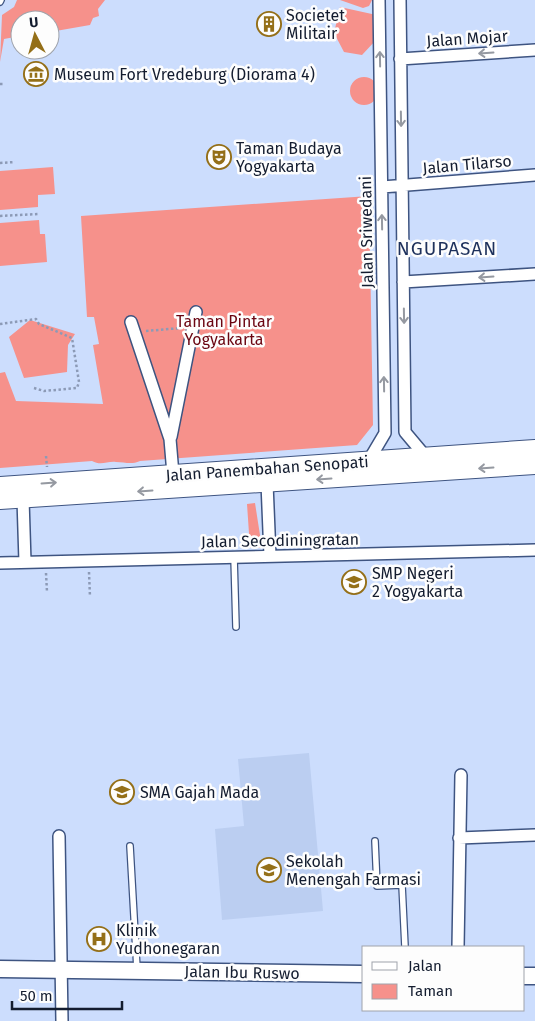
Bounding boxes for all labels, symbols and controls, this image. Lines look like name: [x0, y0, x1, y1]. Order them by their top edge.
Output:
place label: Societet Militair: [286, 6, 345, 43]
north arrow: [10, 10, 60, 60]
building icon: Societet Militair: [256, 11, 282, 37]
text: U: [28, 14, 39, 31]
street label: Jalan Mojar: [426, 26, 509, 51]
one-way arrow: [479, 48, 495, 58]
one-way arrow: [375, 51, 385, 68]
museum icon: Museum Fort Vredeburg (Diorama 4): [23, 61, 49, 87]
place label: Museum Fort Vredeburg (Diorama 4): [54, 65, 315, 84]
one-way arrow: [396, 110, 406, 126]
place label: Taman Budaya Yogyakarta: [236, 139, 342, 176]
theatre icon: Taman Budaya Yogyakarta: [206, 144, 232, 170]
street label: Jalan Tilarso: [422, 151, 512, 178]
street label: Jalan Sriwedani: [356, 176, 377, 288]
one-way arrow: [377, 214, 387, 230]
district label: NGUPASAN: [397, 237, 497, 260]
one-way arrow: [479, 272, 495, 281]
one-way arrow: [399, 308, 408, 324]
park label: Taman Pintar Yogyakarta: [176, 312, 273, 349]
one-way arrow: [379, 376, 389, 392]
street label: Jalan Panembahan Senopati: [165, 452, 369, 485]
one-way arrow: [479, 463, 495, 473]
one-way arrow: [316, 474, 332, 483]
one-way arrow: [40, 478, 56, 487]
one-way arrow: [137, 486, 153, 495]
street label: Jalan Secodiningratan: [201, 530, 359, 551]
place label: SMP Negeri 2 Yogyakarta: [372, 564, 463, 601]
school or university icon: SMP Negeri 2 Yogyakarta: [341, 569, 367, 595]
school or university icon: SMA Gajah Mada: [109, 779, 135, 805]
place label: SMA Gajah Mada: [140, 783, 259, 802]
place label: Sekolah Menengah Farmasi: [286, 852, 421, 889]
school or university icon: Sekolah Menengah Farmasi: [256, 857, 282, 883]
place label: Klinik Yudhonegaran: [116, 921, 220, 958]
hospital icon: Klinik Yudhonegaran: [86, 926, 112, 952]
legend: [362, 946, 525, 1011]
text: Jalan: [408, 957, 442, 975]
street label: Jalan Ibu Ruswo: [184, 962, 300, 983]
scale bar: [12, 978, 122, 1010]
text: Taman: [408, 982, 453, 1000]
text: 50 m: [20, 987, 53, 1005]

